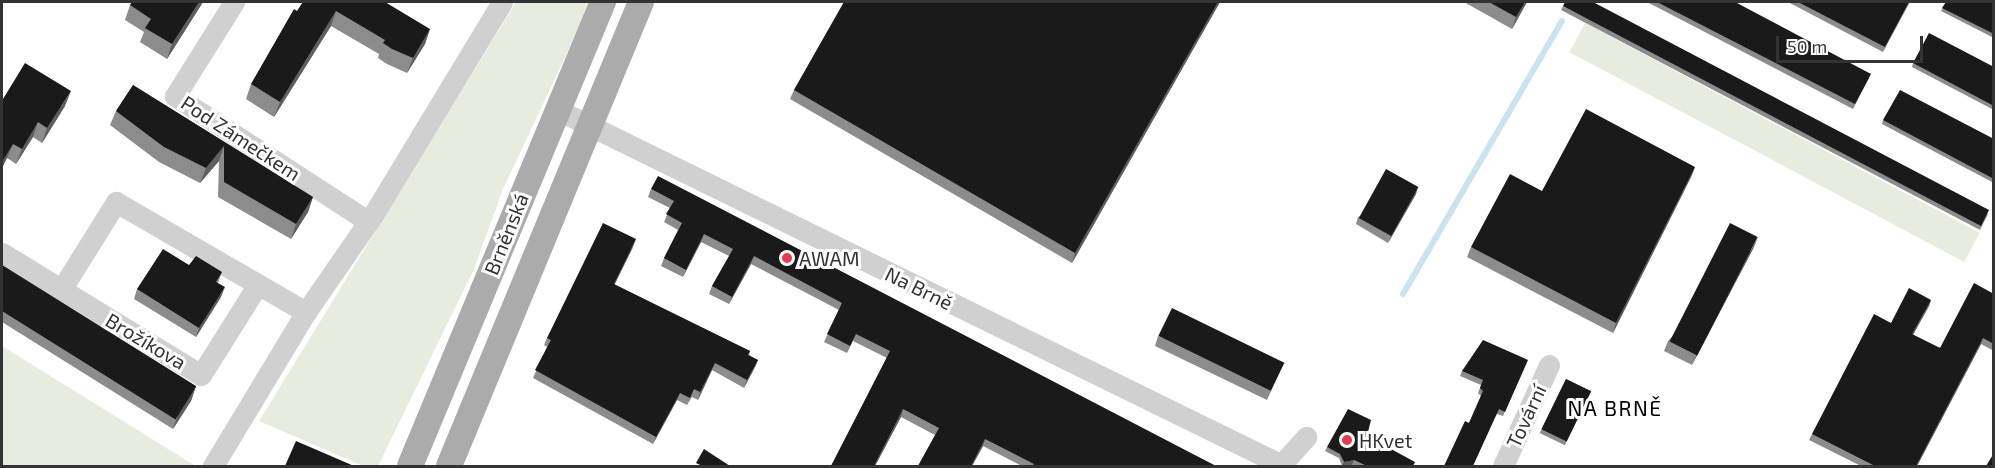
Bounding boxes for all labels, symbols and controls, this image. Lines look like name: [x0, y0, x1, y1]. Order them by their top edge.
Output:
scale bar: [1779, 24, 1926, 62]
text: 50 m: [1787, 35, 1827, 57]
street label: Pod Zámečkem: [177, 91, 305, 185]
street label: Brněnská: [479, 190, 533, 278]
place label: AWAM: [799, 246, 859, 270]
marker: AWAM: [780, 251, 794, 265]
street label: Na Brně: [881, 261, 957, 315]
street label: Brožíkova: [102, 308, 190, 374]
street label: Tovární: [1501, 381, 1551, 451]
district label: NA BRNĚ: [1567, 395, 1663, 421]
place label: HKvet: [1359, 428, 1412, 452]
marker: HKvet: [1340, 433, 1354, 447]

